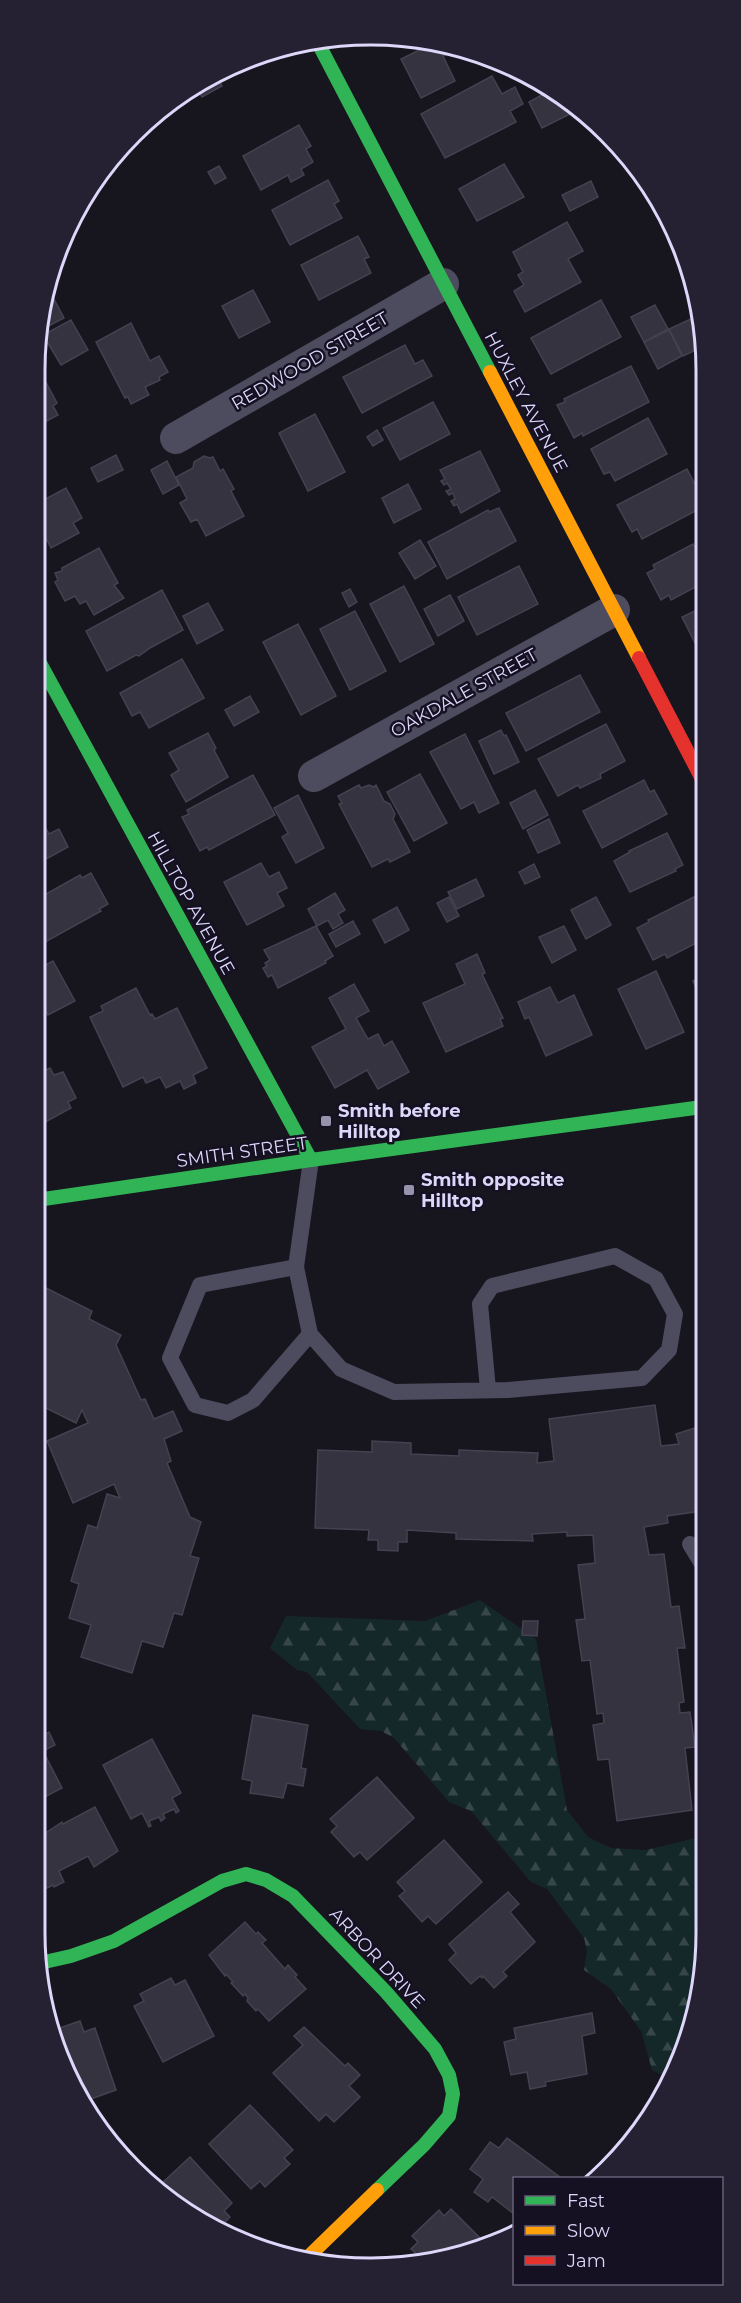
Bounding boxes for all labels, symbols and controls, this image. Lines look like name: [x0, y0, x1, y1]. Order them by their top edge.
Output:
street label: REDWOOD STREET: [228, 307, 393, 415]
street label: HUXLEY AVENUE: [480, 328, 572, 476]
street label: OAKDALE STREET: [387, 643, 542, 742]
street label: HILLTOP AVENUE: [143, 828, 239, 978]
place label: Smith before Hilltop: [338, 1100, 461, 1143]
marker: Smith before Hilltop: [319, 1114, 333, 1128]
street label: SMITH STREET: [175, 1132, 310, 1172]
place label: Smith opposite Hilltop: [421, 1169, 564, 1212]
marker: Smith opposite Hilltop: [402, 1183, 416, 1197]
street label: ARBOR DRIVE: [325, 1903, 429, 2013]
legend: [513, 2177, 723, 2285]
text: Fast: [567, 2190, 605, 2212]
text: Slow: [567, 2220, 610, 2242]
text: Jam: [566, 2250, 606, 2272]

